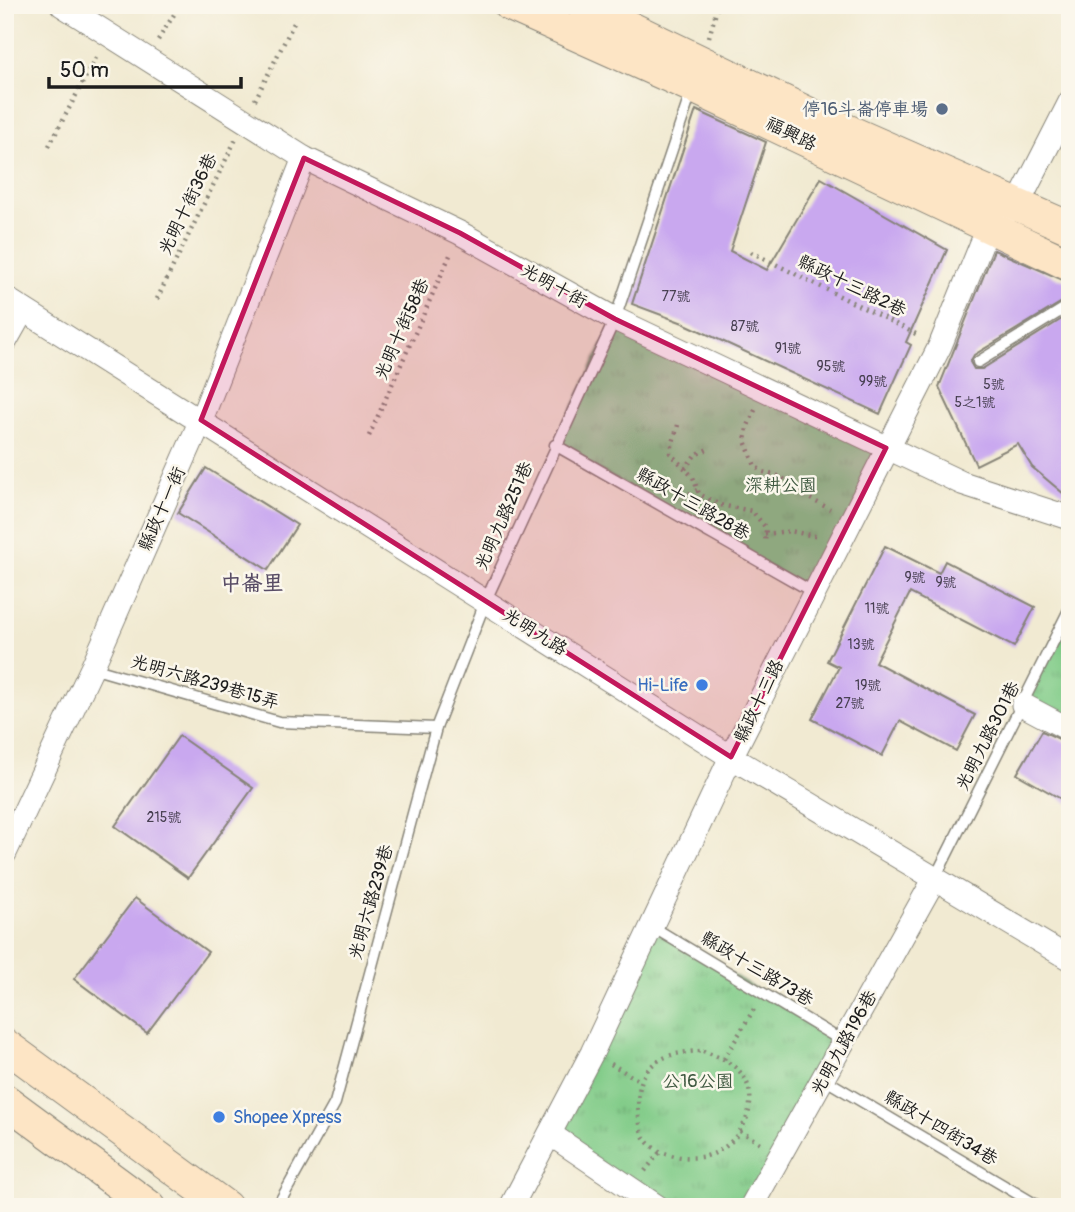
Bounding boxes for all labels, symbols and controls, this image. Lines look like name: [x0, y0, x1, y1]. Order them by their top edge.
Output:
scale bar: [49, 46, 242, 90]
text: 50 m: [60, 57, 109, 84]
place label: 停16斗崙停車場: [802, 98, 928, 121]
marker: 停16斗崙停車場: [934, 101, 950, 117]
street label: 福興路: [762, 112, 820, 156]
street label: 光明十街36巷: [153, 149, 223, 259]
street label: 縣政十三路2巷: [794, 250, 910, 322]
street label: 光明十街: [517, 258, 591, 314]
street label: 光明十街58巷: [369, 275, 435, 383]
house number: 77號: [662, 288, 690, 305]
house number: 87號: [731, 318, 759, 335]
house number: 91號: [775, 340, 801, 357]
house number: 95號: [817, 358, 845, 375]
house number: 99號: [859, 373, 887, 390]
house number: 5號: [983, 376, 1005, 393]
house number: 5之1號: [954, 394, 996, 411]
street label: 光明九路251巷: [470, 458, 538, 574]
street label: 縣政十三路28巷: [632, 462, 754, 546]
street label: 縣政十一街: [133, 463, 191, 555]
park label: 深耕公園: [745, 474, 817, 497]
house number: 9號: [904, 569, 926, 586]
district label: 中崙里: [221, 570, 284, 597]
house number: 9號: [935, 574, 957, 591]
house number: 11號: [865, 600, 889, 617]
street label: 光明九路: [498, 603, 572, 661]
house number: 13號: [847, 636, 875, 653]
street label: 光明六路239巷15弄: [128, 650, 282, 714]
street label: 縣政十三路: [729, 656, 789, 746]
place label: Hi-Life: [637, 674, 688, 697]
marker: Hi-Life: [694, 677, 710, 693]
house number: 19號: [855, 677, 881, 694]
street label: 光明九路301巷: [951, 678, 1025, 794]
house number: 27號: [835, 695, 865, 712]
house number: 215號: [147, 809, 181, 826]
street label: 光明六路239巷: [344, 842, 398, 962]
street label: 縣政十三路73巷: [696, 926, 818, 1012]
street label: 光明九路196巷: [806, 986, 882, 1100]
park label: 公16公園: [662, 1070, 734, 1093]
street label: 縣政十四街34巷: [880, 1085, 1002, 1171]
place label: Shopee Xpress: [233, 1106, 342, 1129]
marker: Shopee Xpress: [211, 1109, 227, 1125]

